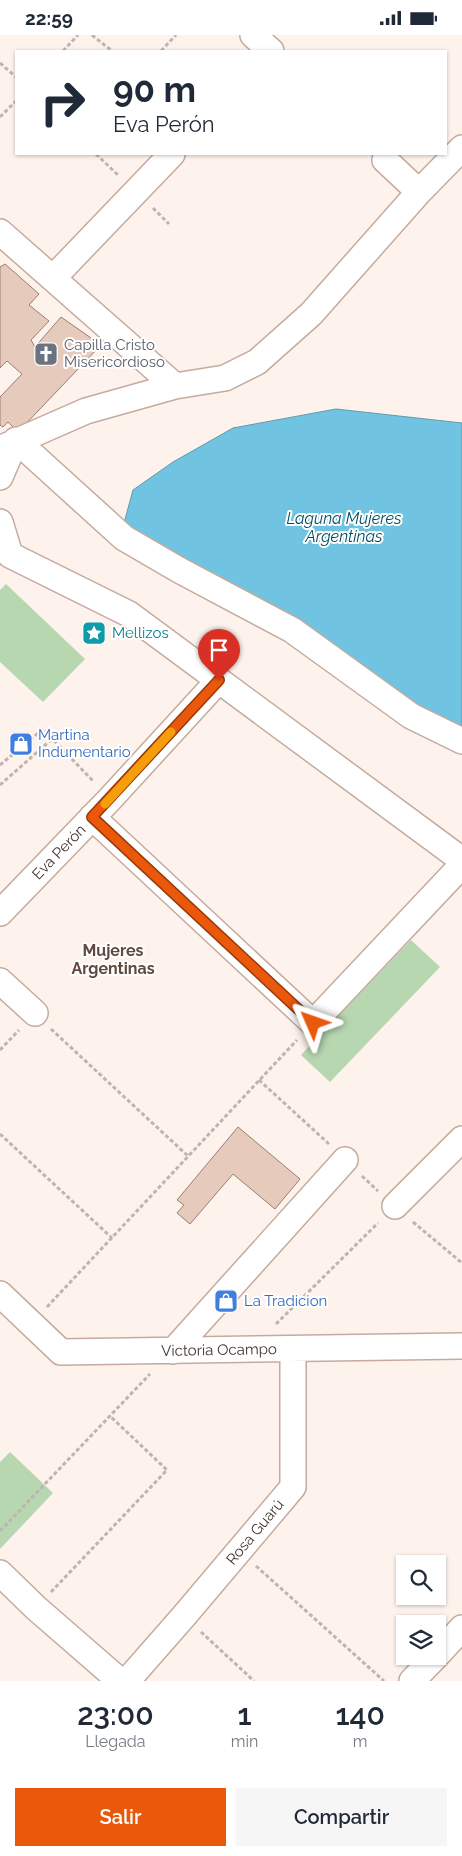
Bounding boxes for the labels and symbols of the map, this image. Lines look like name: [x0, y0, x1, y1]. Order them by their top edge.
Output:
place label: Capilla Cristo Misericordioso: [64, 336, 165, 371]
church icon: Capilla Cristo Misericordioso: [33, 341, 59, 367]
water label: Laguna Mujeres Argentinas: [286, 509, 402, 546]
place icon: Mellizos: [81, 620, 107, 646]
place label: Mellizos: [112, 624, 169, 642]
pin: [198, 629, 240, 680]
place label: Martina Indumentario: [38, 726, 131, 761]
shop icon: Martina Indumentario: [8, 731, 34, 757]
street label: Eva Perón: [28, 821, 90, 883]
district label: Mujeres Argentinas: [71, 941, 155, 978]
position arrow: [286, 996, 338, 1048]
shop icon: La Tradicion: [213, 1288, 239, 1314]
place label: La Tradicion: [244, 1292, 327, 1310]
street label: Victoria Ocampo: [161, 1340, 277, 1360]
street label: Rosa Guarú: [222, 1496, 288, 1568]

